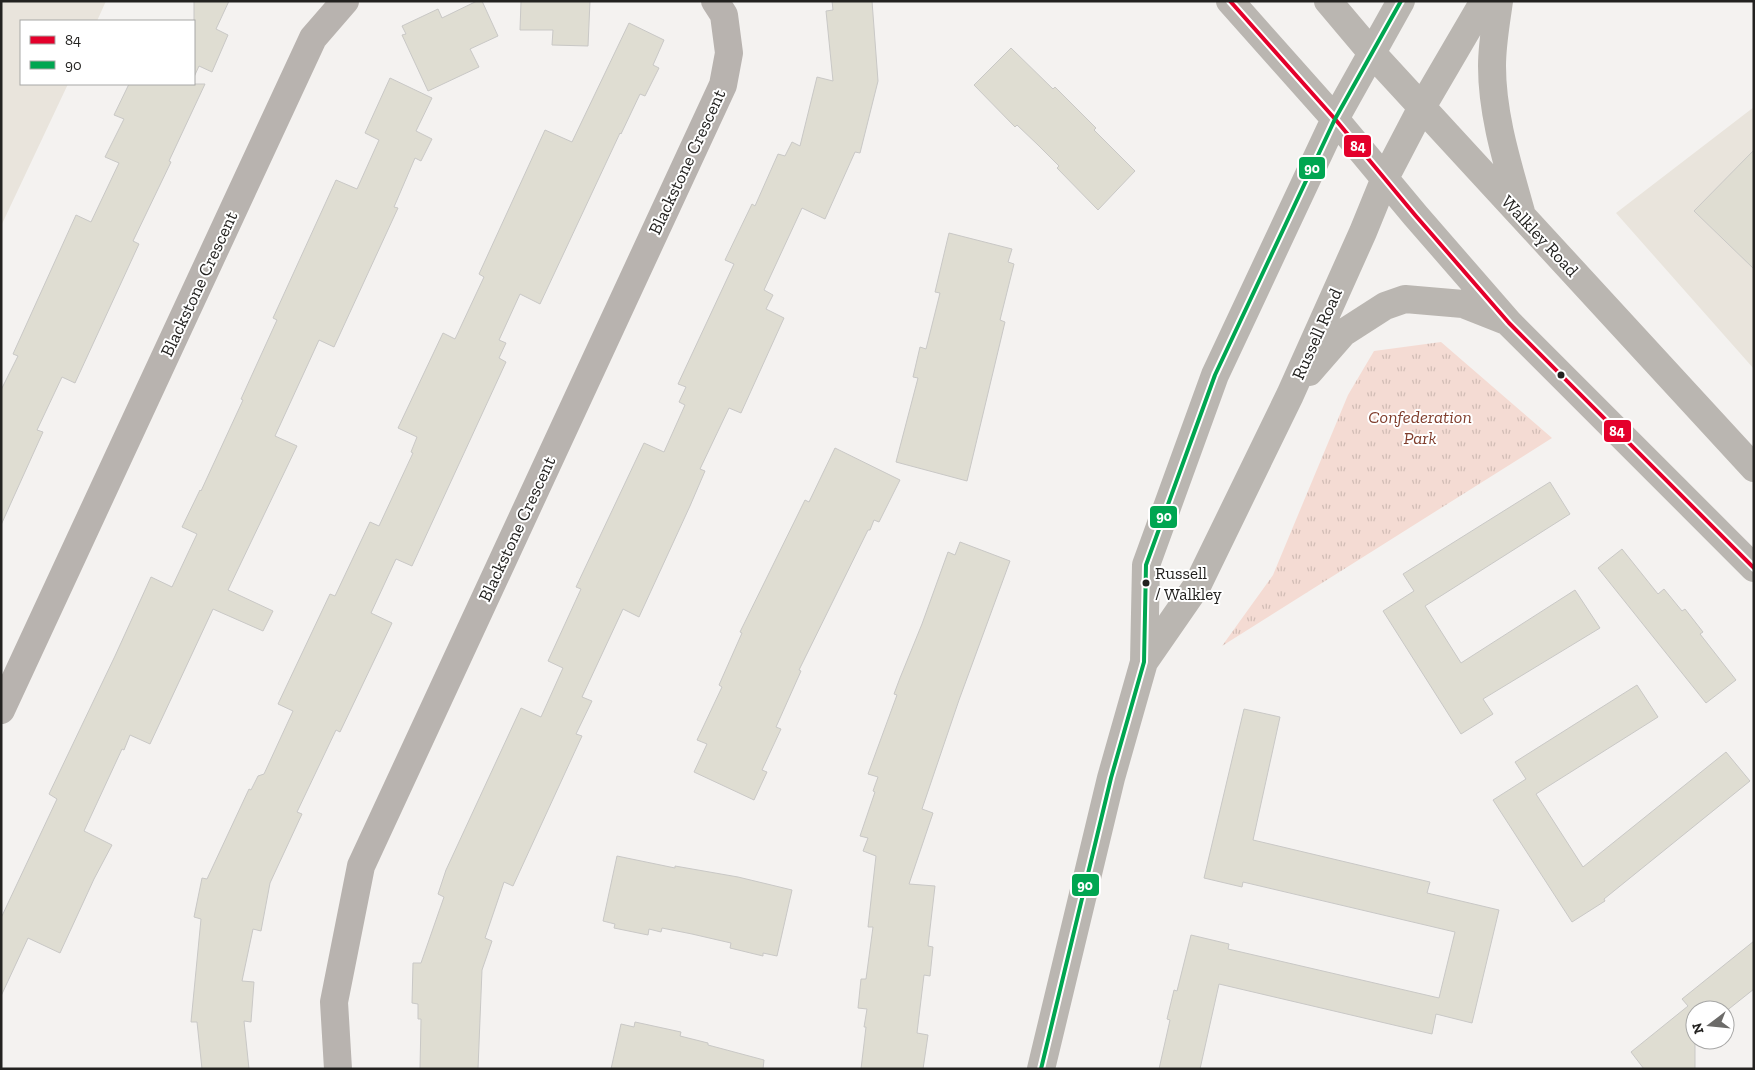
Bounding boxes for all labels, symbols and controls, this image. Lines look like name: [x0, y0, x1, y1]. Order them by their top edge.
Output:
legend: [20, 20, 195, 85]
text: 84: [65, 31, 81, 49]
text: 90: [65, 56, 82, 74]
street label: Blackstone Crescent: [644, 86, 730, 238]
line badge: 84: [1343, 134, 1372, 158]
text: 84: [1350, 138, 1366, 155]
line badge: 90: [1298, 156, 1326, 180]
text: 90: [1304, 160, 1320, 177]
street label: Walkley Road: [1497, 191, 1583, 281]
street label: Blackstone Crescent: [156, 208, 242, 360]
street label: Russell Road: [1287, 285, 1347, 383]
unlabelled marker: [1556, 370, 1566, 380]
park label: Confederation Park: [1368, 406, 1472, 449]
line badge: 84: [1603, 419, 1632, 443]
text: 84: [1609, 423, 1625, 440]
street label: Blackstone Crescent: [474, 453, 560, 605]
line badge: 90: [1149, 505, 1178, 529]
text: 90: [1156, 508, 1172, 525]
place label: Russell / Walkley: [1155, 563, 1222, 604]
marker: Russell / Walkley: [1141, 578, 1151, 588]
line badge: 90: [1071, 873, 1100, 897]
text: 90: [1077, 877, 1093, 894]
north arrow: [1685, 1000, 1735, 1050]
text: N: [1688, 1021, 1708, 1036]

